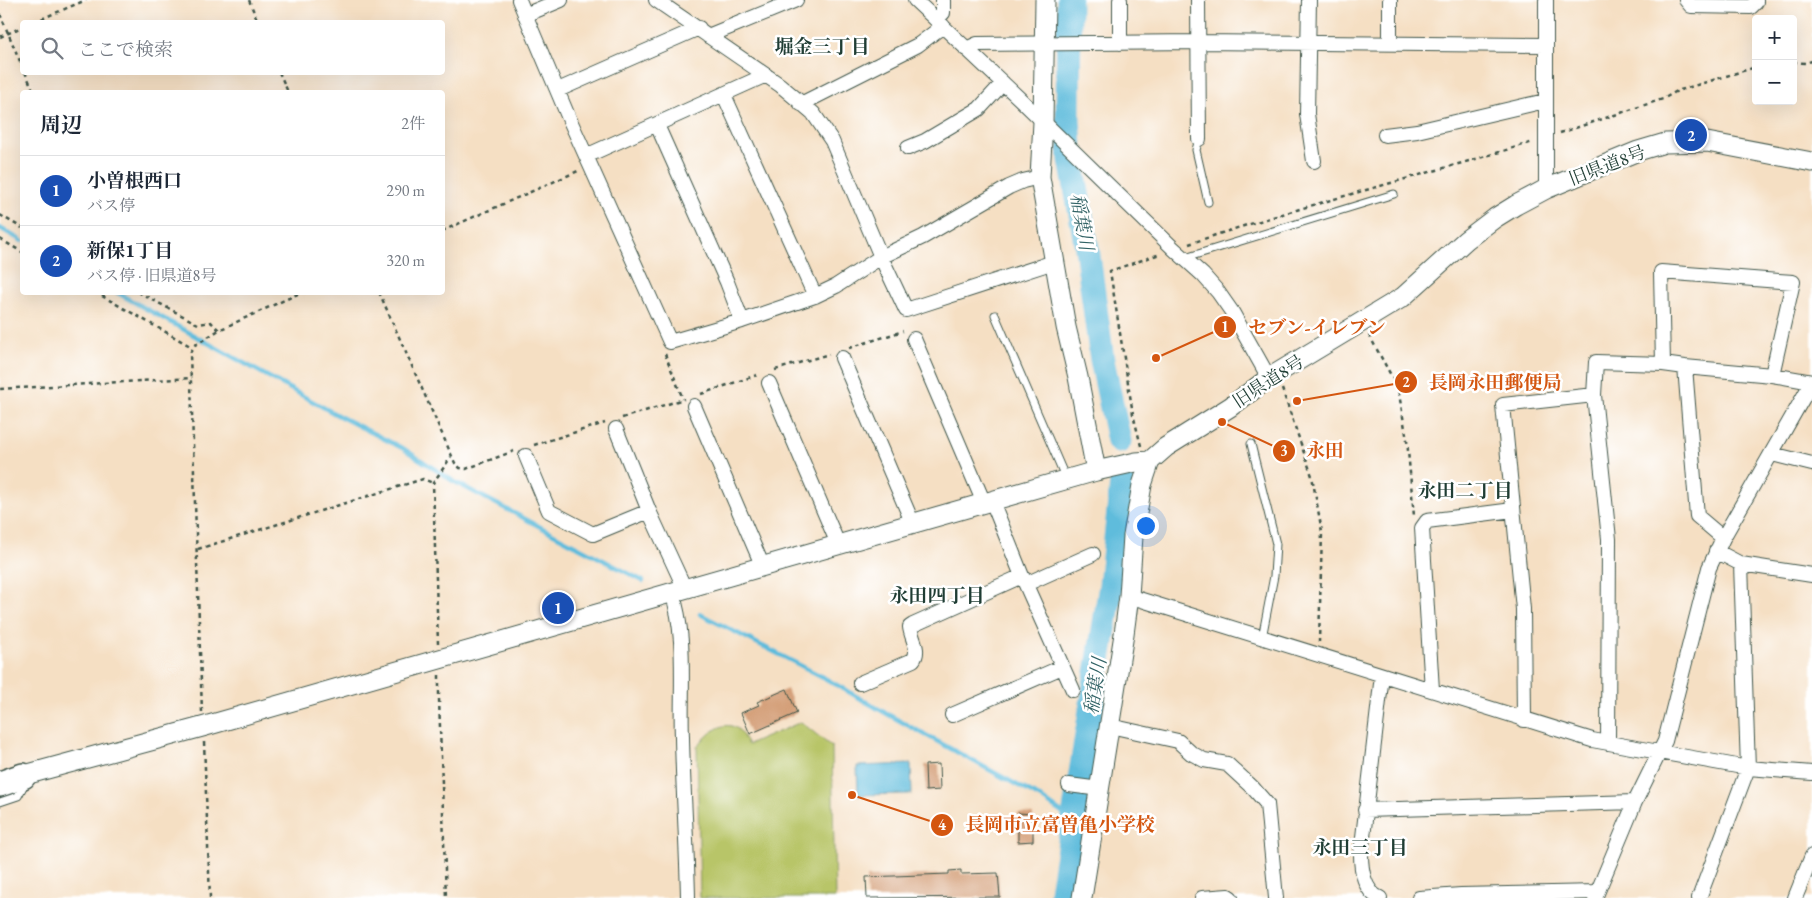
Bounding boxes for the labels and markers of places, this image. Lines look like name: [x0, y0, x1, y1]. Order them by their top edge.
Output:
pin: 2: [1675, 116, 1707, 154]
callout: セブン-イレブン: [1213, 310, 1397, 344]
callout: 長岡永田郵便局: [1393, 365, 1571, 399]
callout: 永田: [1271, 434, 1354, 468]
pin: 1: [542, 589, 574, 627]
callout: 長岡市立富曽亀小学校: [930, 808, 1165, 842]

